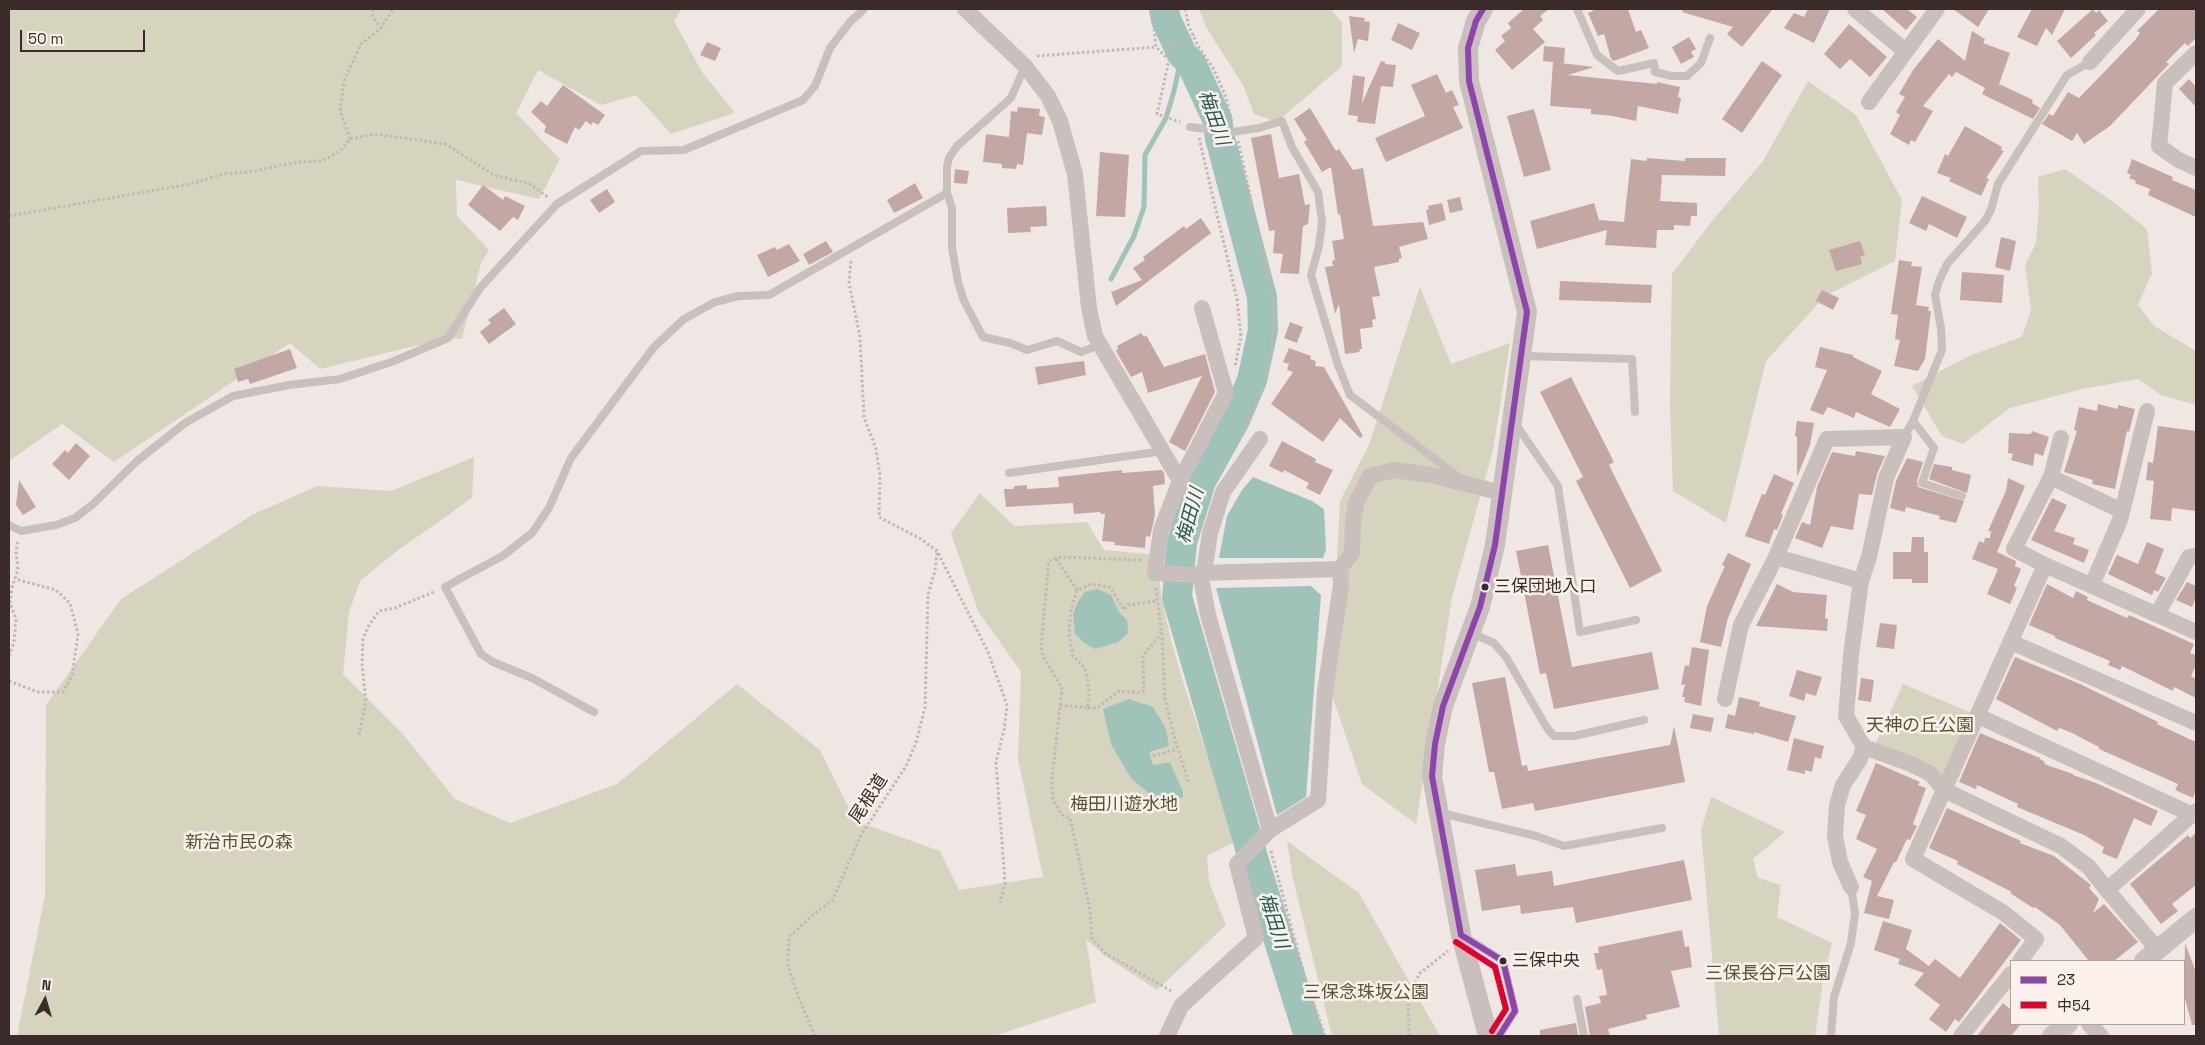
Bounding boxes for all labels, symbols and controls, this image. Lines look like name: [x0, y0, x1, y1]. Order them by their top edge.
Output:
scale bar: [22, 20, 148, 52]
text: 50 m: [28, 29, 63, 48]
water label: 梅田川: [1193, 87, 1233, 149]
water label: 梅田川: [1173, 486, 1209, 546]
place label: 三保団地入口: [1494, 577, 1596, 597]
marker: 三保団地入口: [1480, 582, 1490, 592]
park label: 天神の丘公園: [1866, 715, 1974, 737]
street label: 尾根道: [845, 770, 893, 828]
park label: 梅田川遊水地: [1070, 794, 1178, 816]
park label: 新治市民の森: [185, 832, 293, 854]
water label: 梅田川: [1253, 890, 1293, 952]
place label: 三保中央: [1512, 951, 1580, 971]
marker: 三保中央: [1498, 956, 1508, 966]
legend: [2010, 960, 2185, 1025]
park label: 三保長谷戸公園: [1705, 963, 1831, 985]
text: 23: [2057, 970, 2075, 989]
north arrow: [20, 975, 70, 1025]
text: N: [41, 976, 52, 995]
park label: 三保念珠坂公園: [1303, 982, 1429, 1004]
text: 中54: [2057, 996, 2090, 1015]

